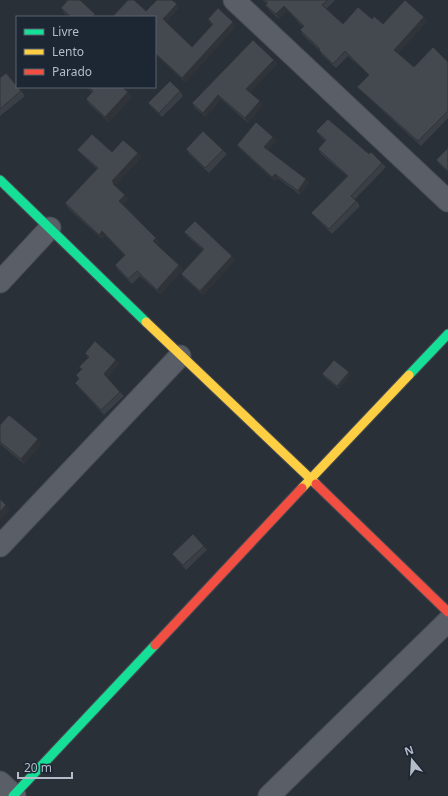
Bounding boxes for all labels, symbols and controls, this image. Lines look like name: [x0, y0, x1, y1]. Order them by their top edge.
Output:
legend: [16, 16, 156, 88]
text: Livre: [52, 23, 79, 40]
text: Lento: [52, 43, 84, 60]
text: Parado: [52, 63, 92, 80]
north arrow: [392, 740, 432, 780]
text: N: [402, 741, 415, 759]
scale bar: [18, 754, 72, 780]
text: 20 m: [24, 759, 52, 776]

